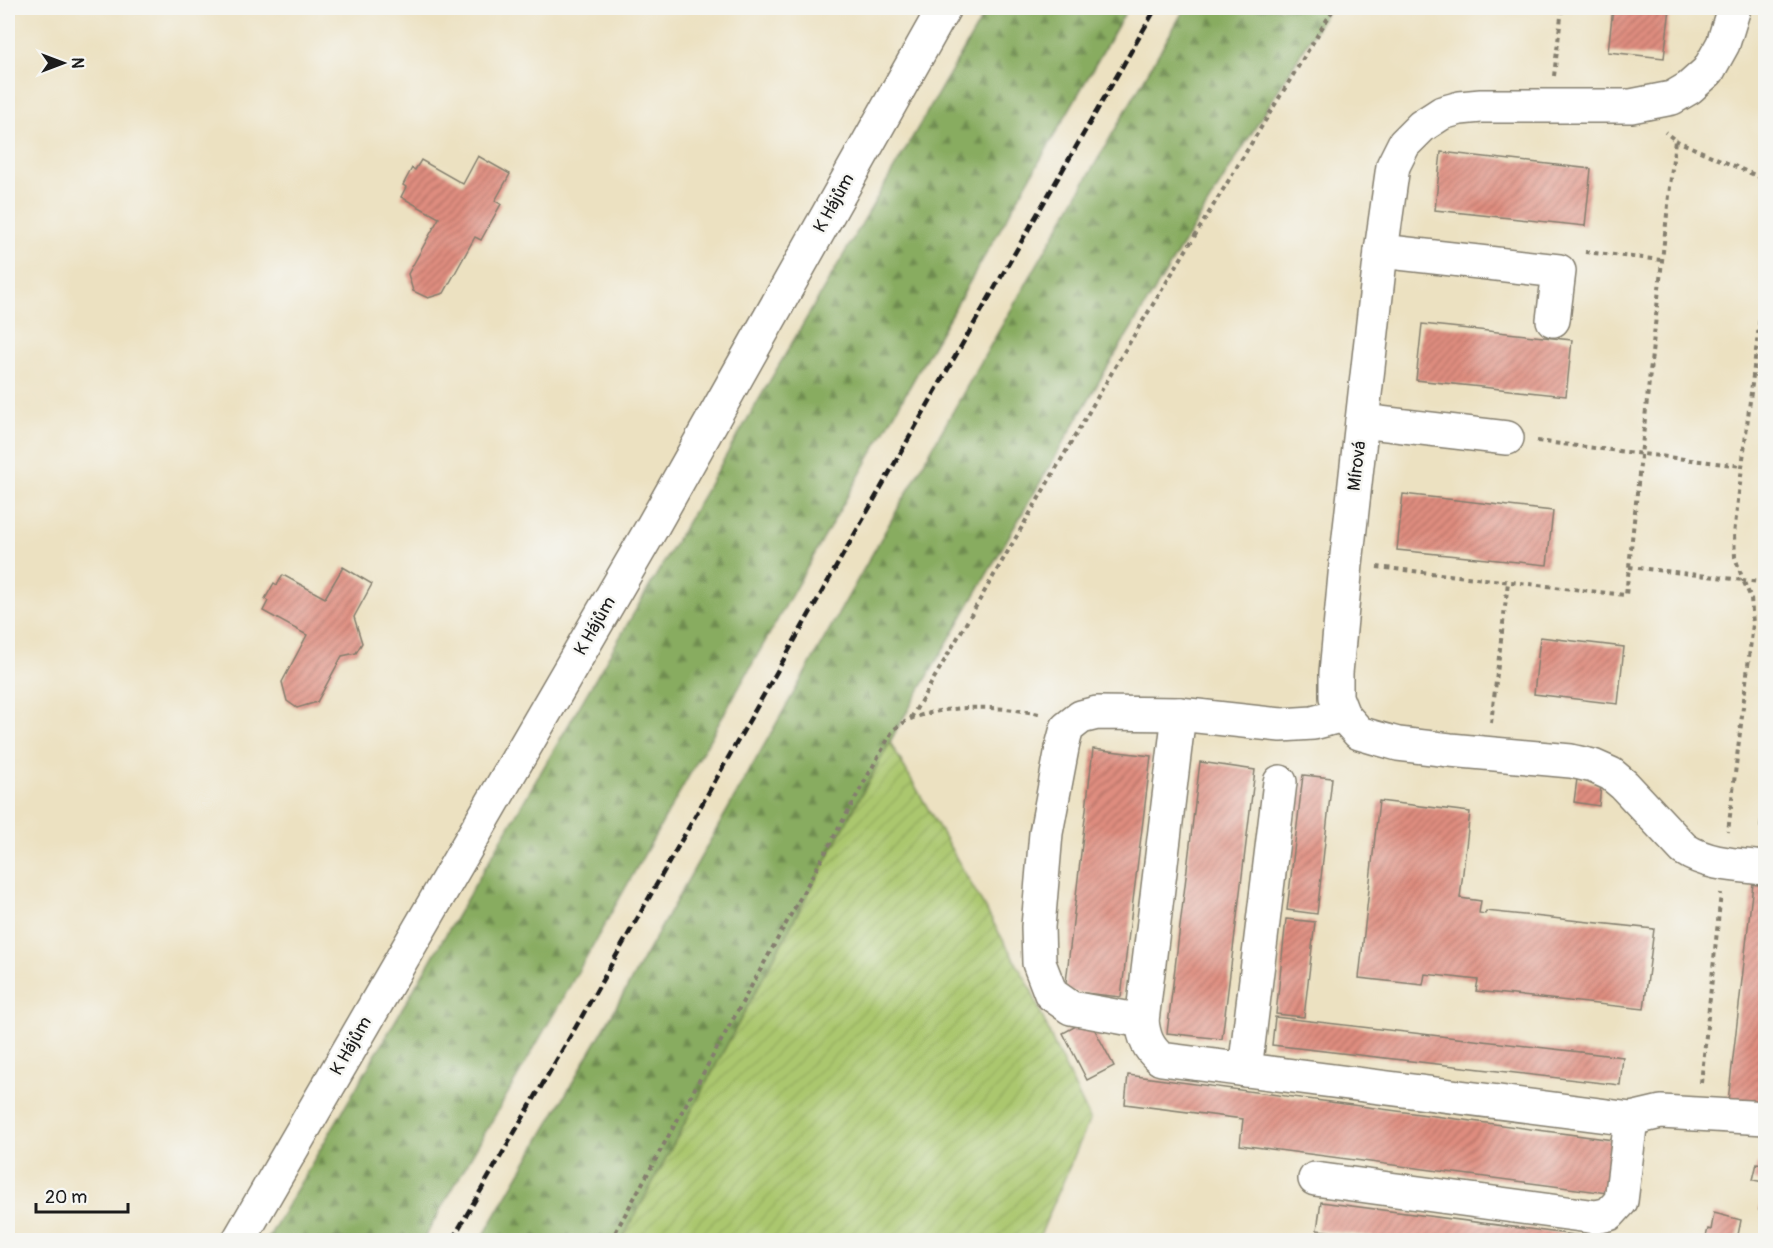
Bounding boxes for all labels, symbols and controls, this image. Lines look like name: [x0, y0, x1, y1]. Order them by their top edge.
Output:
north arrow: [33, 33, 93, 93]
text: N: [67, 58, 87, 69]
street label: K Hájům: [808, 169, 860, 237]
street label: Mírová: [1343, 440, 1371, 492]
street label: K Hájům: [569, 593, 621, 659]
street label: K Hájům: [325, 1013, 377, 1079]
scale bar: [36, 1176, 128, 1214]
text: 20 m: [45, 1186, 87, 1209]

